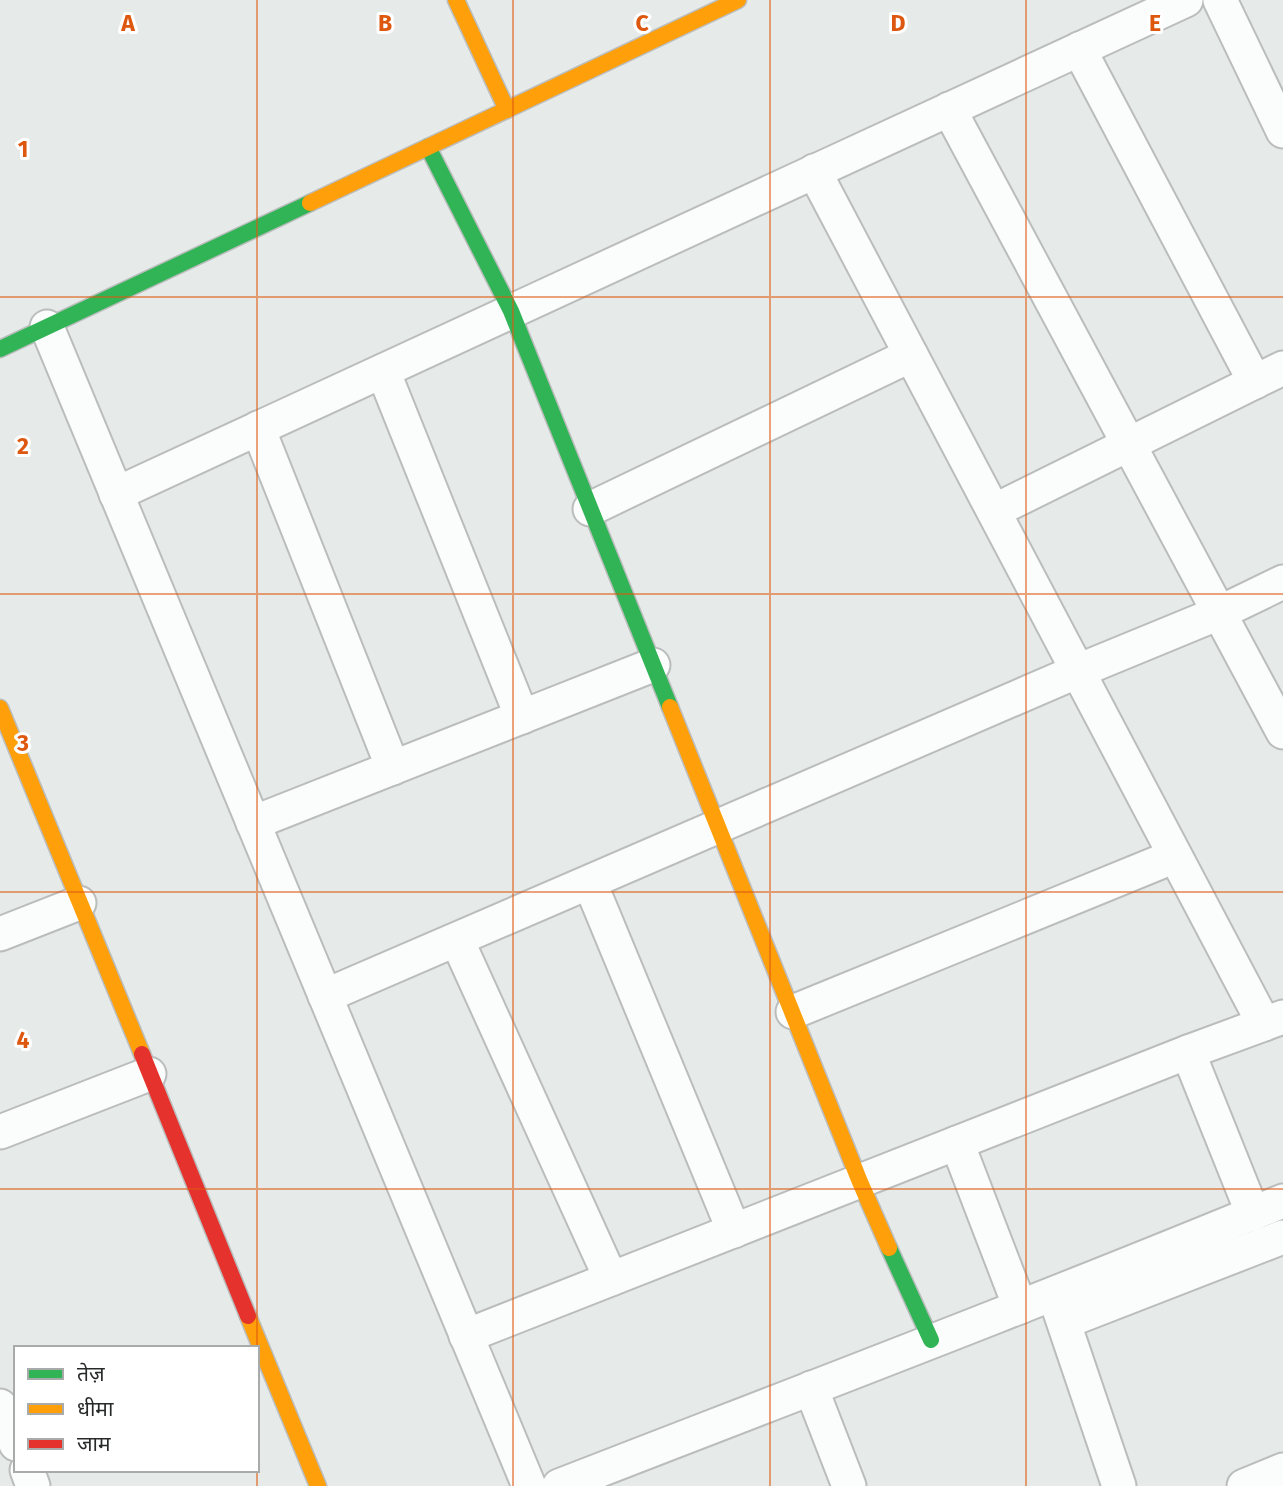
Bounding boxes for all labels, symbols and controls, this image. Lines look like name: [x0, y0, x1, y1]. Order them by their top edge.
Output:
text: A: [120, 9, 135, 37]
text: B: [378, 9, 392, 37]
text: C: [635, 9, 649, 37]
text: D: [891, 9, 906, 37]
text: E: [1149, 9, 1161, 37]
text: 1: [18, 135, 28, 163]
text: 2: [17, 432, 29, 460]
text: 3: [16, 729, 29, 757]
text: 4: [17, 1026, 30, 1054]
legend: [14, 1346, 259, 1472]
text: तेज़: [77, 1361, 105, 1387]
text: धीमा: [77, 1396, 114, 1422]
text: जाम: [77, 1431, 111, 1457]

